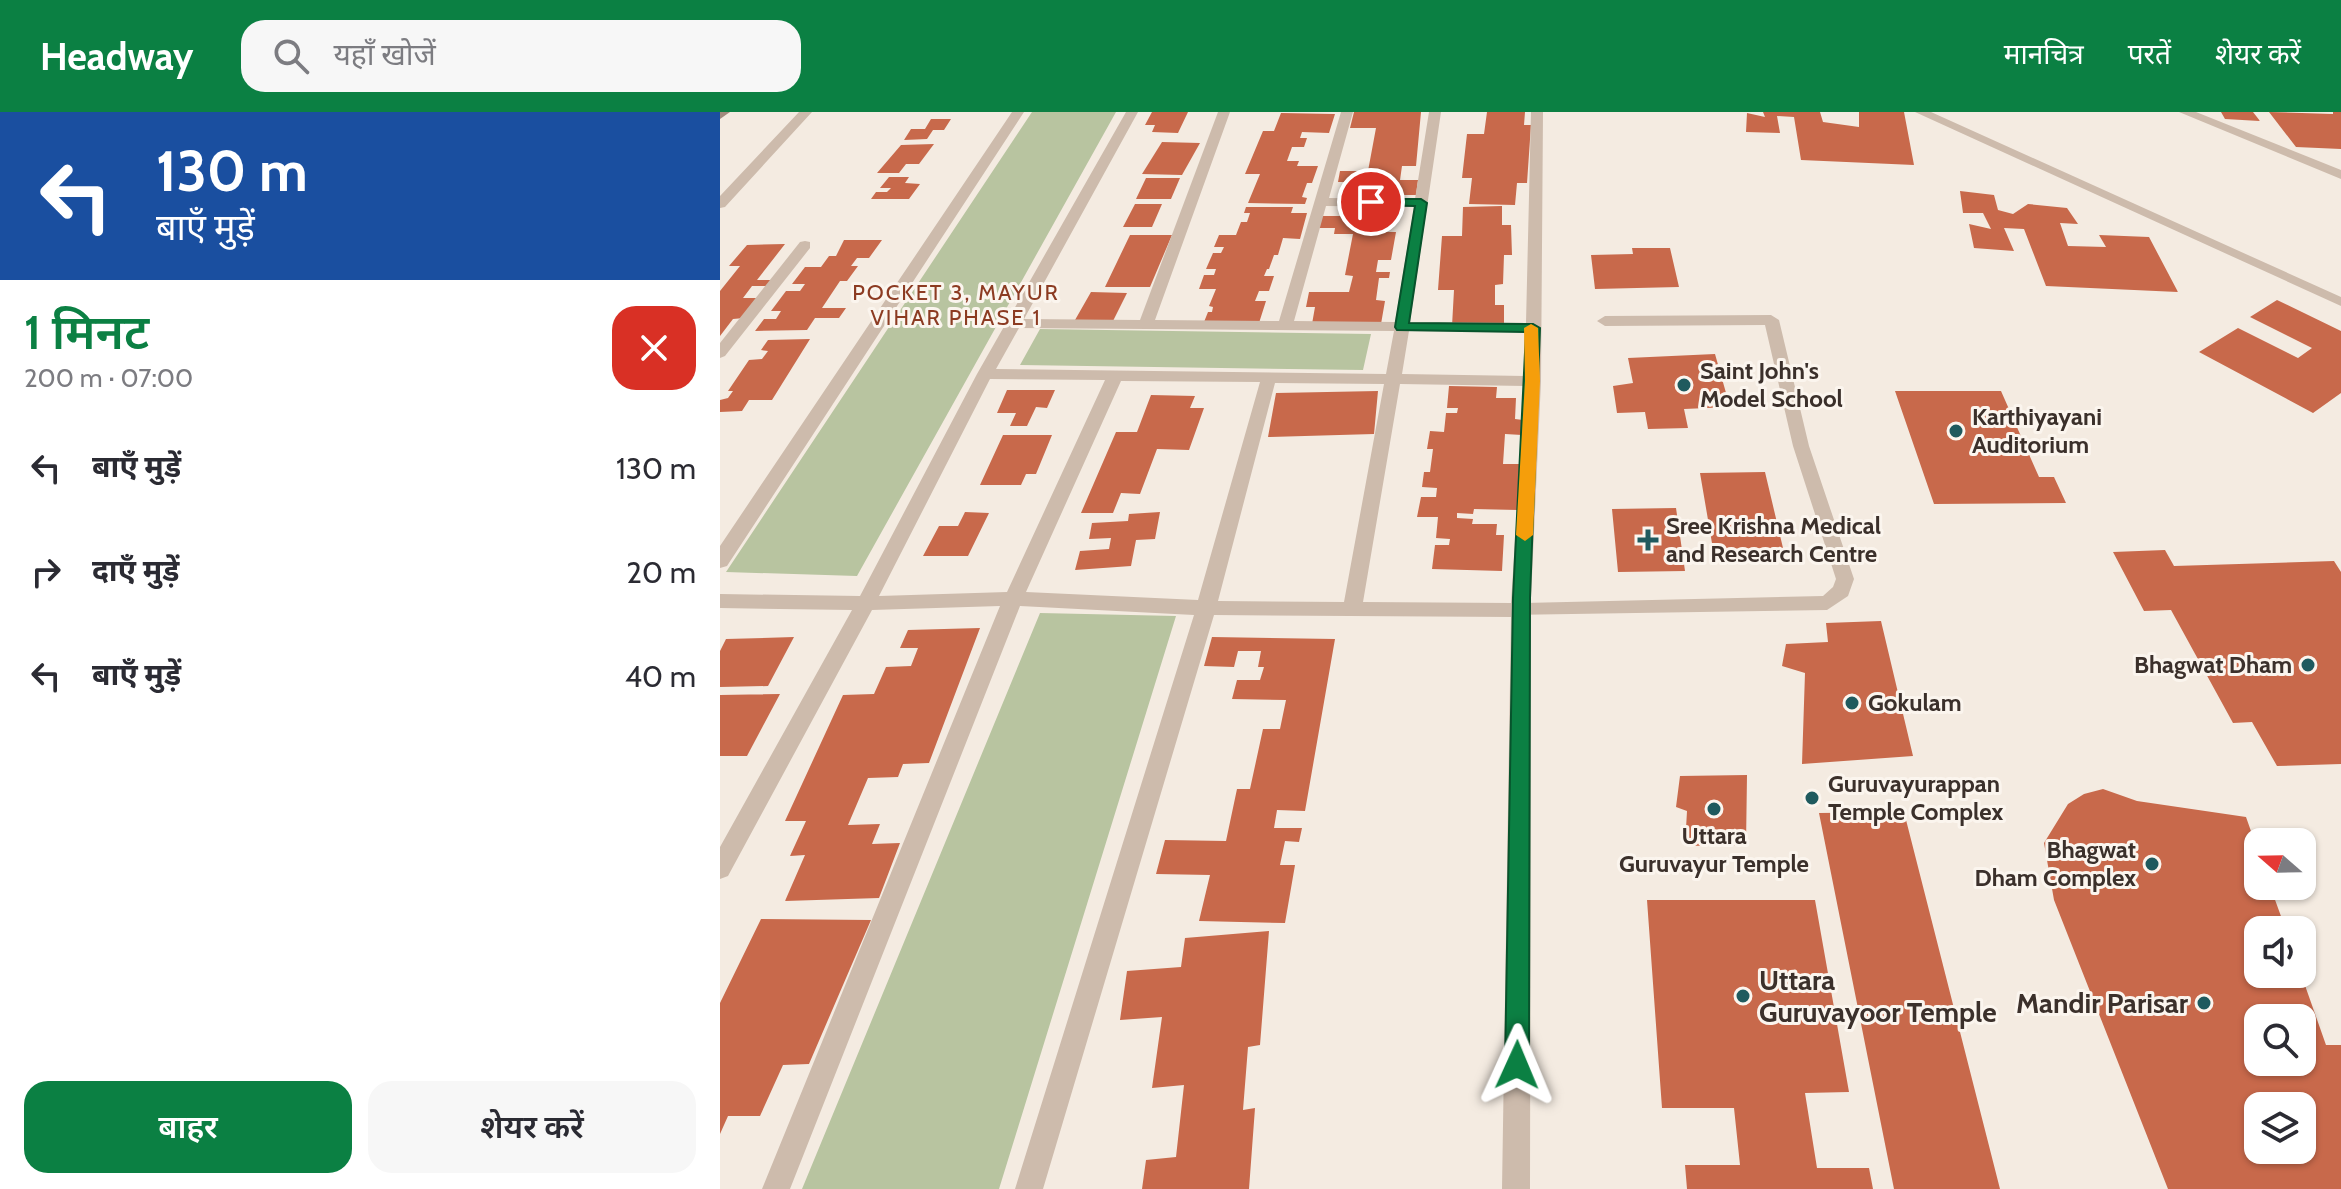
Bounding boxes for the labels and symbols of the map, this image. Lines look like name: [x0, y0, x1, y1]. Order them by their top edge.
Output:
pin: [1337, 168, 1405, 236]
district label: POCKET 3, MAYUR VIHAR PHASE 1: [852, 279, 1060, 331]
place label: Saint John's Model School: [1700, 356, 1843, 413]
marker: Saint John's Model School: [1675, 376, 1693, 394]
place label: Karthiyayani Auditorium: [1972, 402, 2102, 459]
marker: Karthiyayani Auditorium: [1947, 422, 1965, 440]
place label: Sree Krishna Medical and Research Centre: [1666, 511, 1881, 568]
marker: Sree Krishna Medical and Research Centre: [1637, 529, 1659, 551]
place label: Bhagwat Dham: [2134, 650, 2292, 679]
marker: Bhagwat Dham: [2299, 656, 2317, 674]
place label: Gokulam: [1868, 688, 1962, 717]
marker: Gokulam: [1843, 694, 1861, 712]
place label: Guruvayurappan Temple Complex: [1828, 769, 2004, 826]
marker: Guruvayurappan Temple Complex: [1803, 789, 1821, 807]
marker: Uttara Guruvayur Temple: [1705, 800, 1723, 818]
place label: Uttara Guruvayur Temple: [1619, 821, 1809, 878]
north arrow: [2244, 828, 2316, 900]
place label: Bhagwat Dham Complex: [1975, 835, 2136, 892]
marker: Bhagwat Dham Complex: [2143, 855, 2161, 873]
place label: Uttara Guruvayoor Temple: [1759, 963, 1997, 1029]
place label: Mandir Parisar: [2016, 986, 2189, 1020]
marker: Uttara Guruvayoor Temple: [1734, 987, 1752, 1005]
marker: Mandir Parisar: [2195, 994, 2213, 1012]
position arrow: [1475, 1023, 1559, 1107]

